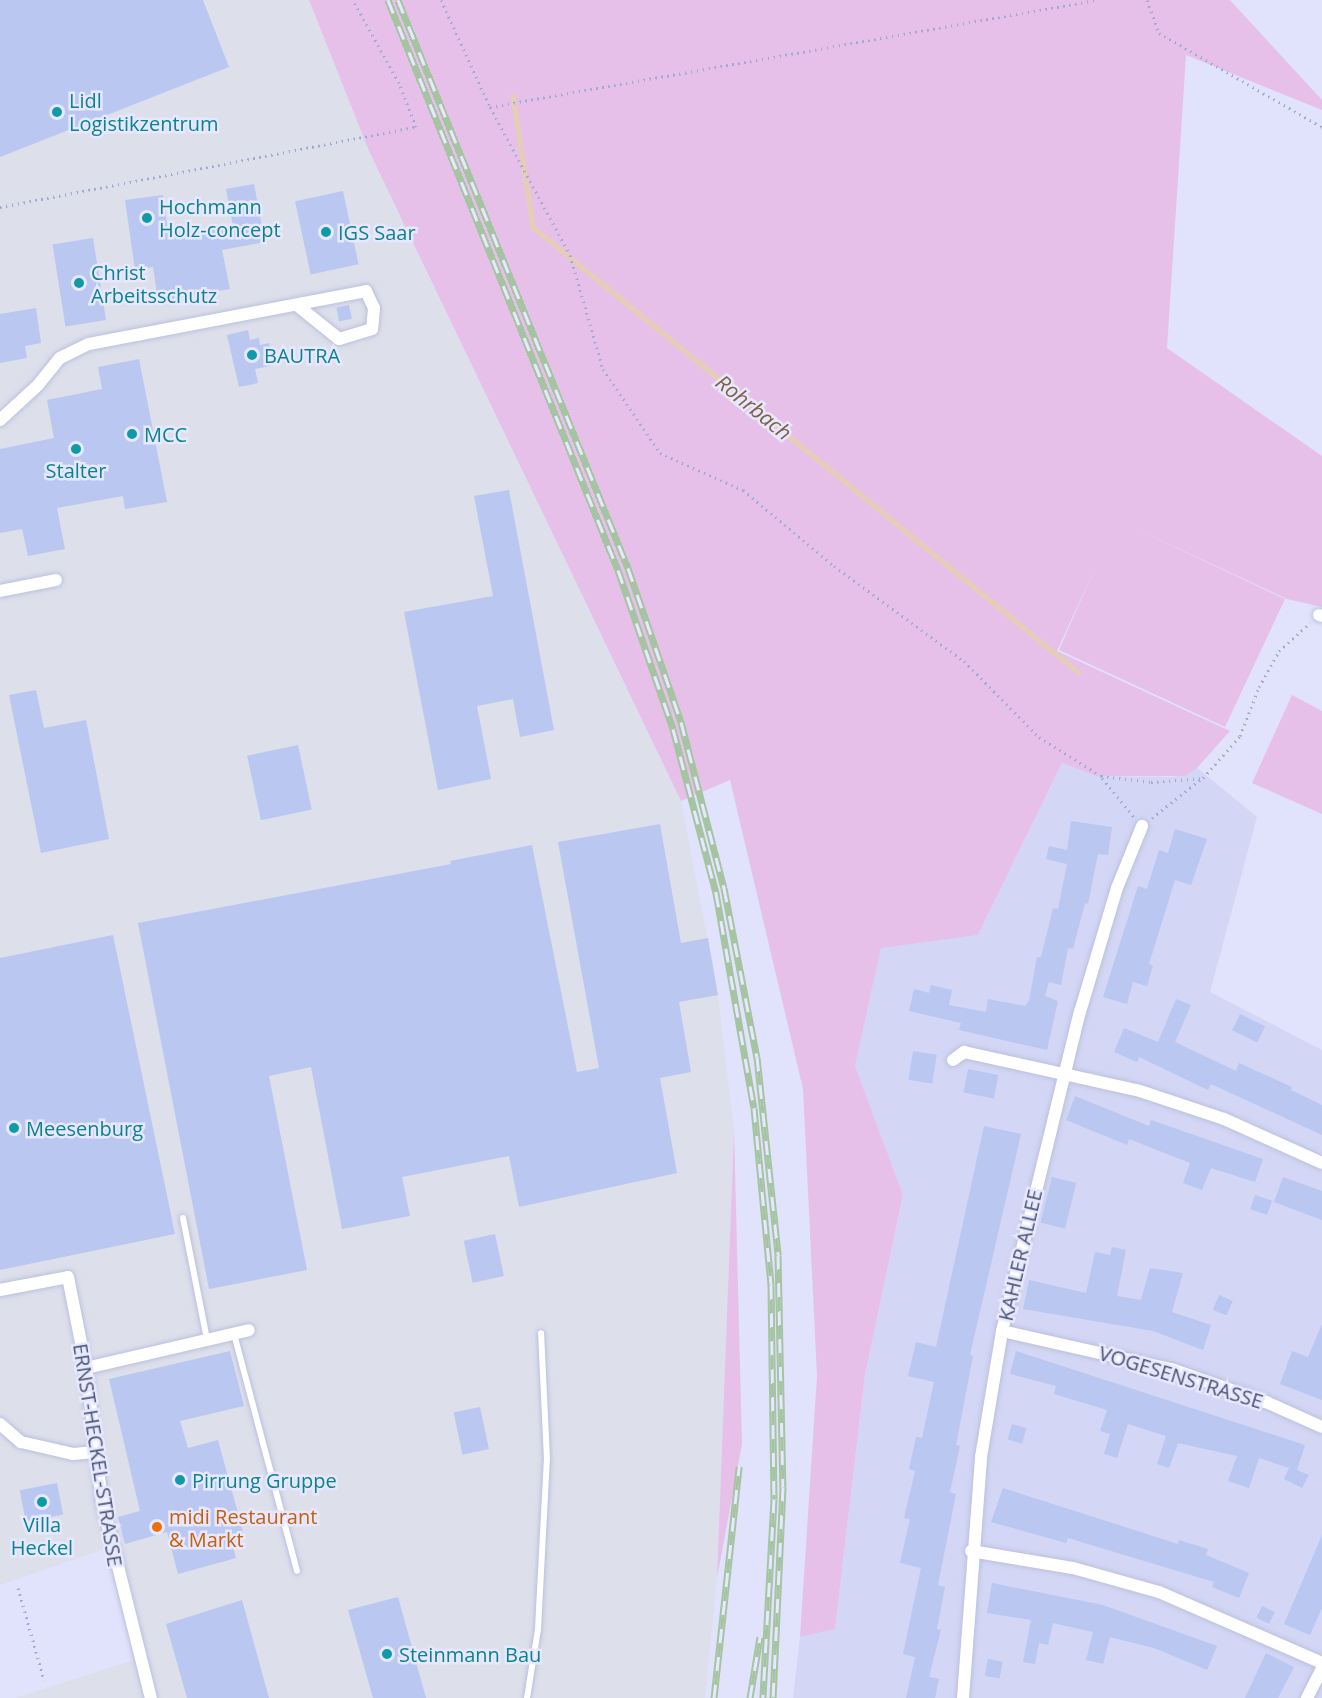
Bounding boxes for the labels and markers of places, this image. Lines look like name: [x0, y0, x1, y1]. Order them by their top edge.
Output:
place label: Lidl Logistikzentrum: [69, 88, 219, 135]
marker: Lidl Logistikzentrum: [50, 105, 64, 119]
place label: Hochmann Holz-concept: [159, 195, 281, 242]
marker: Hochmann Holz-concept: [140, 211, 154, 225]
place label: IGS Saar: [338, 220, 416, 244]
marker: IGS Saar: [319, 225, 333, 239]
place label: Christ Arbeitsschutz: [91, 260, 217, 307]
marker: Christ Arbeitsschutz: [72, 276, 86, 290]
place label: BAUTRA: [264, 343, 340, 367]
marker: BAUTRA: [245, 348, 259, 362]
place label: MCC: [144, 422, 187, 446]
marker: MCC: [125, 427, 139, 441]
marker: Stalter: [69, 442, 83, 456]
place label: Stalter: [46, 458, 106, 482]
place label: Meesenburg: [26, 1116, 143, 1140]
marker: Meesenburg: [7, 1121, 21, 1135]
place label: Pirrung Gruppe: [192, 1468, 337, 1492]
marker: Pirrung Gruppe: [173, 1473, 187, 1487]
marker: Villa Heckel: [35, 1495, 49, 1509]
place label: midi Restaurant & Markt: [169, 1504, 317, 1551]
place label: Villa Heckel: [11, 1512, 73, 1559]
marker: midi Restaurant & Markt: [150, 1520, 164, 1534]
place label: Steinmann Bau: [399, 1642, 541, 1666]
marker: Steinmann Bau: [380, 1647, 394, 1661]

